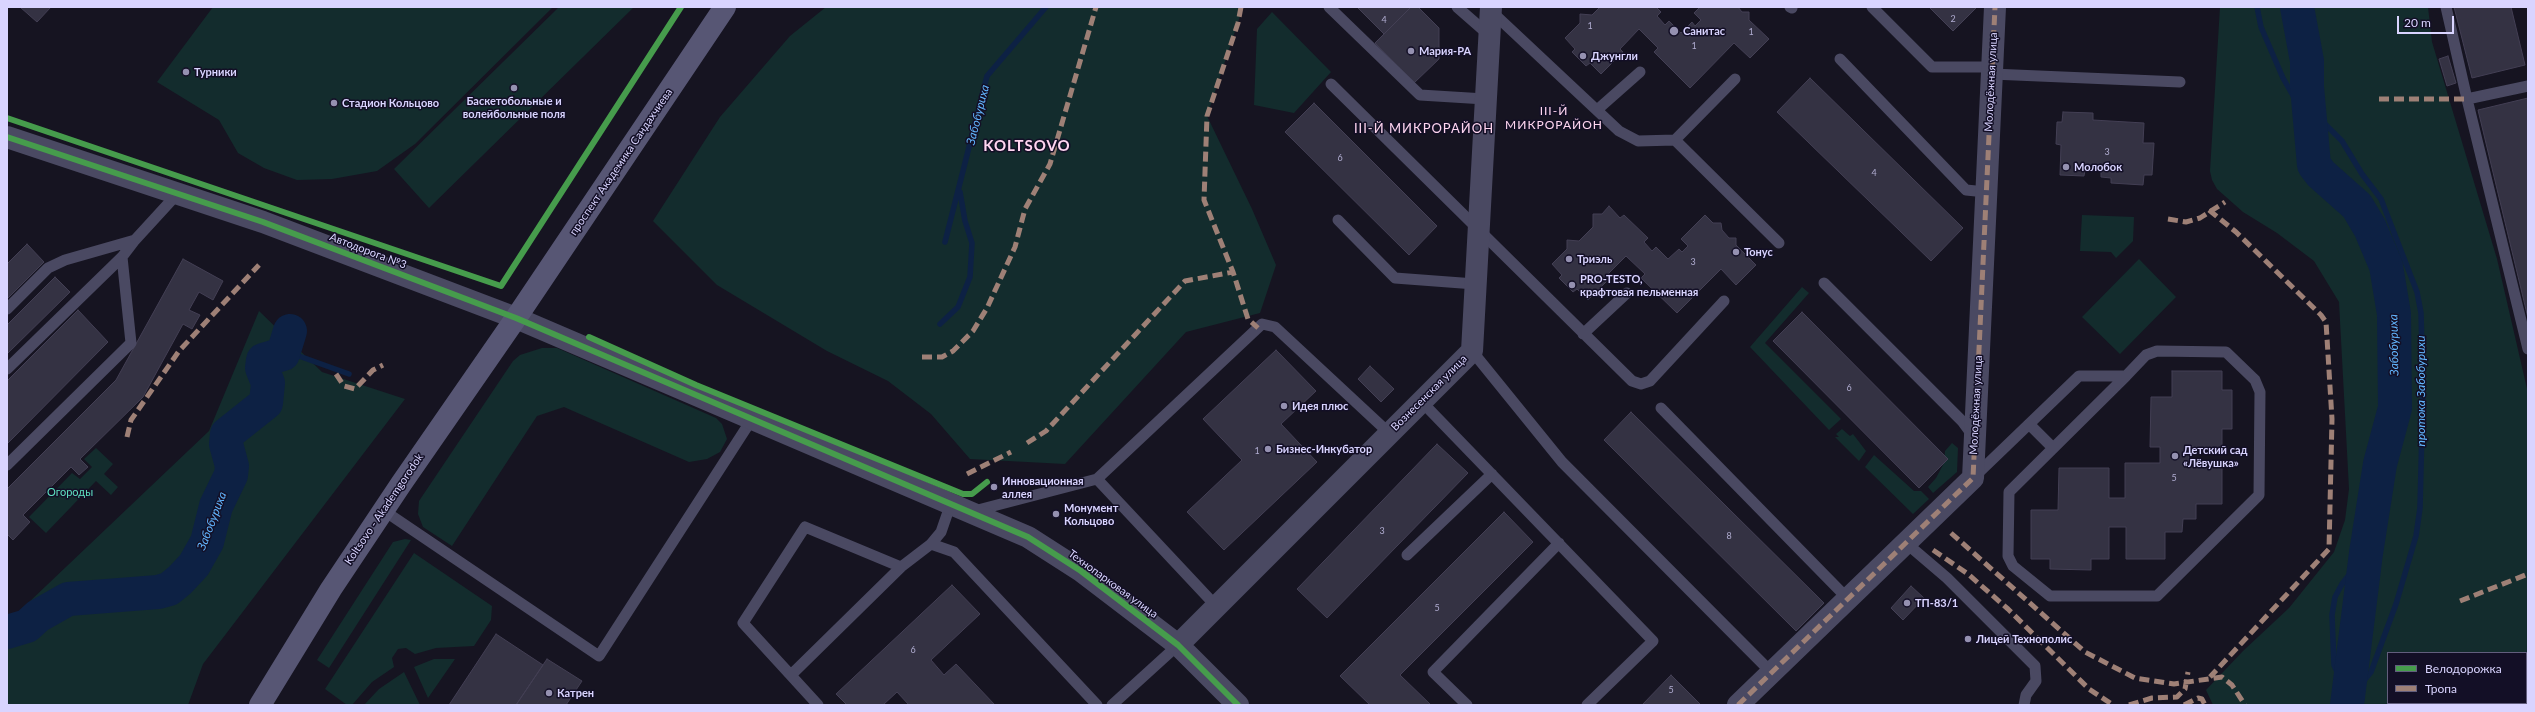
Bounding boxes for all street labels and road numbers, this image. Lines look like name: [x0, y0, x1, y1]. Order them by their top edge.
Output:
street label: Молодёжная улица: [1982, 32, 2000, 132]
street label: проспект Академика Сандахчиева: [567, 86, 675, 238]
street label: Автодорога №3: [328, 230, 408, 272]
street label: Вознесенская улица: [1388, 352, 1470, 434]
street label: Молодёжная улица: [1967, 355, 1985, 455]
street label: Koltsovo - Akademgorodok: [342, 451, 426, 567]
street label: Технопарковая улица: [1066, 547, 1160, 621]

